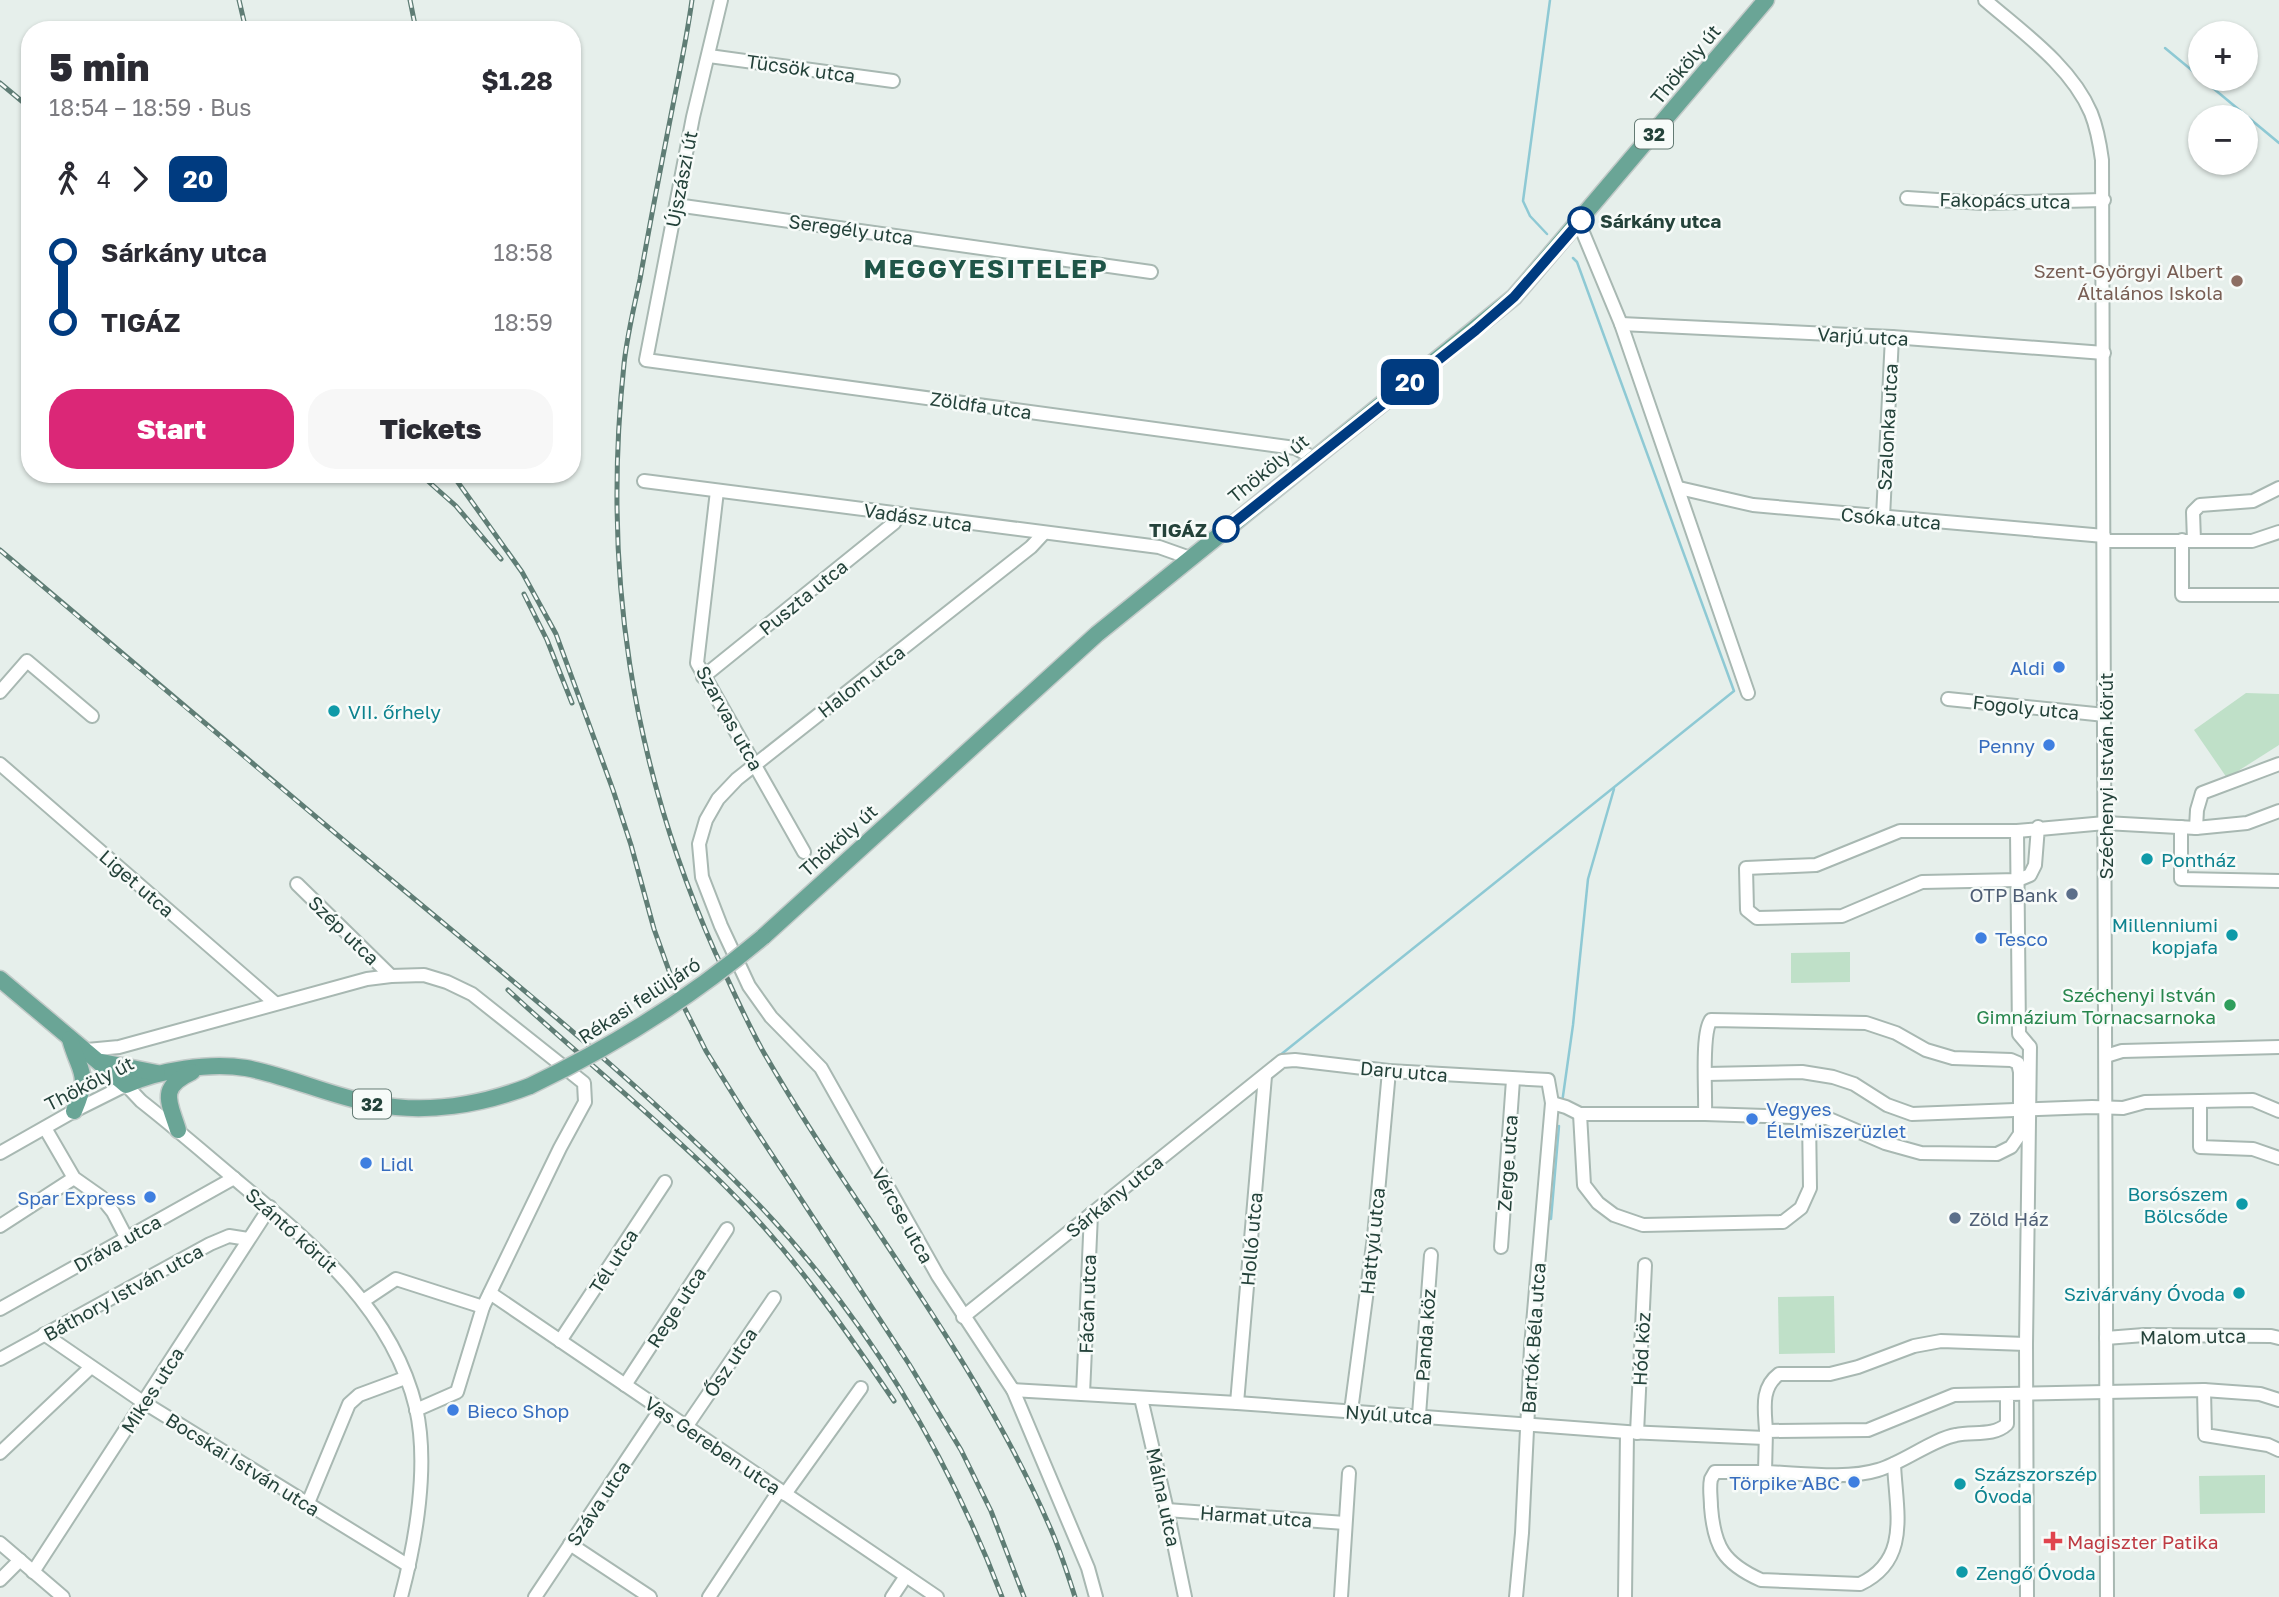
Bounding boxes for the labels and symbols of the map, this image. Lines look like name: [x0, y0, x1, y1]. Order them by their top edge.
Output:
street label: Thököly út: [1645, 20, 1725, 108]
street label: Tücsök utca: [745, 49, 857, 87]
road number: 32: [1635, 119, 1673, 148]
street label: Újszászi út: [660, 129, 702, 229]
street label: Fakopács utca: [1939, 187, 2071, 213]
marker: Sárkány utca: [1568, 207, 1594, 233]
street label: Seregély utca: [787, 209, 915, 249]
place label: Sárkány utca: [1600, 209, 1721, 232]
district label: MEGGYESITELEP: [863, 253, 1109, 284]
place label: Szent-Györgyi Albert Általános Iskola: [2033, 259, 2223, 304]
marker: Szent-Györgyi Albert Általános Iskola: [2229, 273, 2245, 289]
street label: Varjú utca: [1817, 322, 1909, 350]
line badge: 20: [1378, 359, 1442, 405]
street label: Szalonka utca: [1872, 363, 1902, 491]
street label: Zöldfa utca: [929, 386, 1033, 424]
street label: Thököly út: [1223, 429, 1313, 507]
street label: Vadász utca: [862, 498, 974, 536]
street label: Csóka utca: [1840, 502, 1942, 534]
marker: TIGÁZ: [1213, 516, 1239, 542]
place label: TIGÁZ: [1149, 518, 1207, 541]
street label: Puszta utca: [754, 554, 852, 640]
street label: Halom utca: [813, 640, 909, 722]
place label: Aldi: [2010, 656, 2045, 679]
marker: Aldi: [2051, 659, 2067, 675]
street label: Szarvas utca: [692, 662, 768, 774]
street label: Széchenyi István körút: [2094, 672, 2117, 880]
street label: Fogoly utca: [1972, 690, 2080, 724]
place label: VII. őrhely: [348, 700, 441, 723]
marker: VII. őrhely: [326, 703, 342, 719]
place label: Penny: [1978, 734, 2035, 757]
marker: Penny: [2041, 737, 2057, 753]
street label: Thököly út: [794, 799, 882, 881]
street label: Liget utca: [95, 844, 179, 922]
place label: Pontház: [2161, 848, 2236, 871]
marker: Pontház: [2139, 851, 2155, 867]
place label: OTP Bank: [1969, 883, 2058, 906]
marker: OTP Bank: [2064, 886, 2080, 902]
street label: Szép utca: [304, 891, 384, 969]
place label: Millenniumi kopjafa: [2112, 913, 2218, 958]
place label: Tesco: [1995, 927, 2048, 950]
marker: Millenniumi kopjafa: [2224, 927, 2240, 943]
marker: Tesco: [1973, 930, 1989, 946]
street label: Rékasi felüljáró: [574, 952, 704, 1048]
place label: Széchenyi István Gimnázium Tornacsarnoka: [1976, 983, 2216, 1028]
marker: Széchenyi István Gimnázium Tornacsarnoka: [2222, 997, 2238, 1013]
street label: Thököly út: [41, 1051, 137, 1115]
street label: Daru utca: [1359, 1056, 1449, 1086]
road number: 32: [353, 1090, 391, 1119]
place label: Vegyes Élelmiszerüzlet: [1766, 1097, 1906, 1142]
marker: Vegyes Élelmiszerüzlet: [1744, 1111, 1760, 1127]
street label: Zerge utca: [1492, 1114, 1522, 1212]
street label: Sárkány utca: [1061, 1150, 1167, 1242]
place label: Lidl: [380, 1152, 414, 1175]
marker: Lidl: [358, 1155, 374, 1171]
street label: Vércse utca: [867, 1163, 939, 1267]
place label: Borsószem Bölcsőde: [2127, 1182, 2228, 1227]
street label: Szántó körút: [241, 1183, 343, 1277]
place label: Spar Express: [17, 1186, 136, 1209]
street label: Hattyú utca: [1355, 1186, 1389, 1296]
marker: Spar Express: [142, 1189, 158, 1205]
street label: Holló utca: [1235, 1191, 1267, 1287]
marker: Borsószem Bölcsőde: [2234, 1196, 2250, 1212]
place label: Zöld Ház: [1969, 1207, 2049, 1230]
street label: Dráva utca: [69, 1210, 165, 1276]
marker: Zöld Ház: [1947, 1210, 1963, 1226]
street label: Tél utca: [584, 1224, 642, 1298]
street label: Báthory István utca: [39, 1239, 207, 1345]
street label: Fácán utca: [1074, 1254, 1100, 1354]
street label: Rege utca: [641, 1262, 711, 1352]
street label: Bartók Béla utca: [1516, 1262, 1550, 1414]
place label: Szivárvány Óvoda: [2064, 1282, 2225, 1305]
marker: Szivárvány Óvoda: [2231, 1285, 2247, 1301]
street label: Panda köz: [1410, 1288, 1440, 1382]
street label: Hód köz: [1628, 1312, 1654, 1386]
street label: Ősz utca: [698, 1323, 762, 1401]
street label: Malom utca: [2140, 1324, 2246, 1348]
street label: Mikes utca: [116, 1343, 188, 1437]
street label: Vas Gereben utca: [641, 1391, 785, 1499]
place label: Bieco Shop: [467, 1399, 569, 1422]
street label: Nyúl utca: [1345, 1399, 1433, 1429]
marker: Bieco Shop: [445, 1402, 461, 1418]
street label: Bocskai István utca: [162, 1407, 324, 1521]
street label: Málna utca: [1142, 1445, 1186, 1549]
street label: Száva utca: [561, 1456, 635, 1550]
place label: Százszorszép Óvoda: [1974, 1462, 2097, 1507]
place label: Törpike ABC: [1729, 1471, 1840, 1494]
marker: Törpike ABC: [1846, 1474, 1862, 1490]
marker: Százszorszép Óvoda: [1952, 1476, 1968, 1492]
street label: Harmat utca: [1199, 1501, 1313, 1531]
place label: Magiszter Patika: [2067, 1530, 2219, 1553]
marker: Magiszter Patika: [2045, 1533, 2061, 1549]
place label: Zengő Óvoda: [1976, 1561, 2096, 1584]
marker: Zengő Óvoda: [1954, 1564, 1970, 1580]

